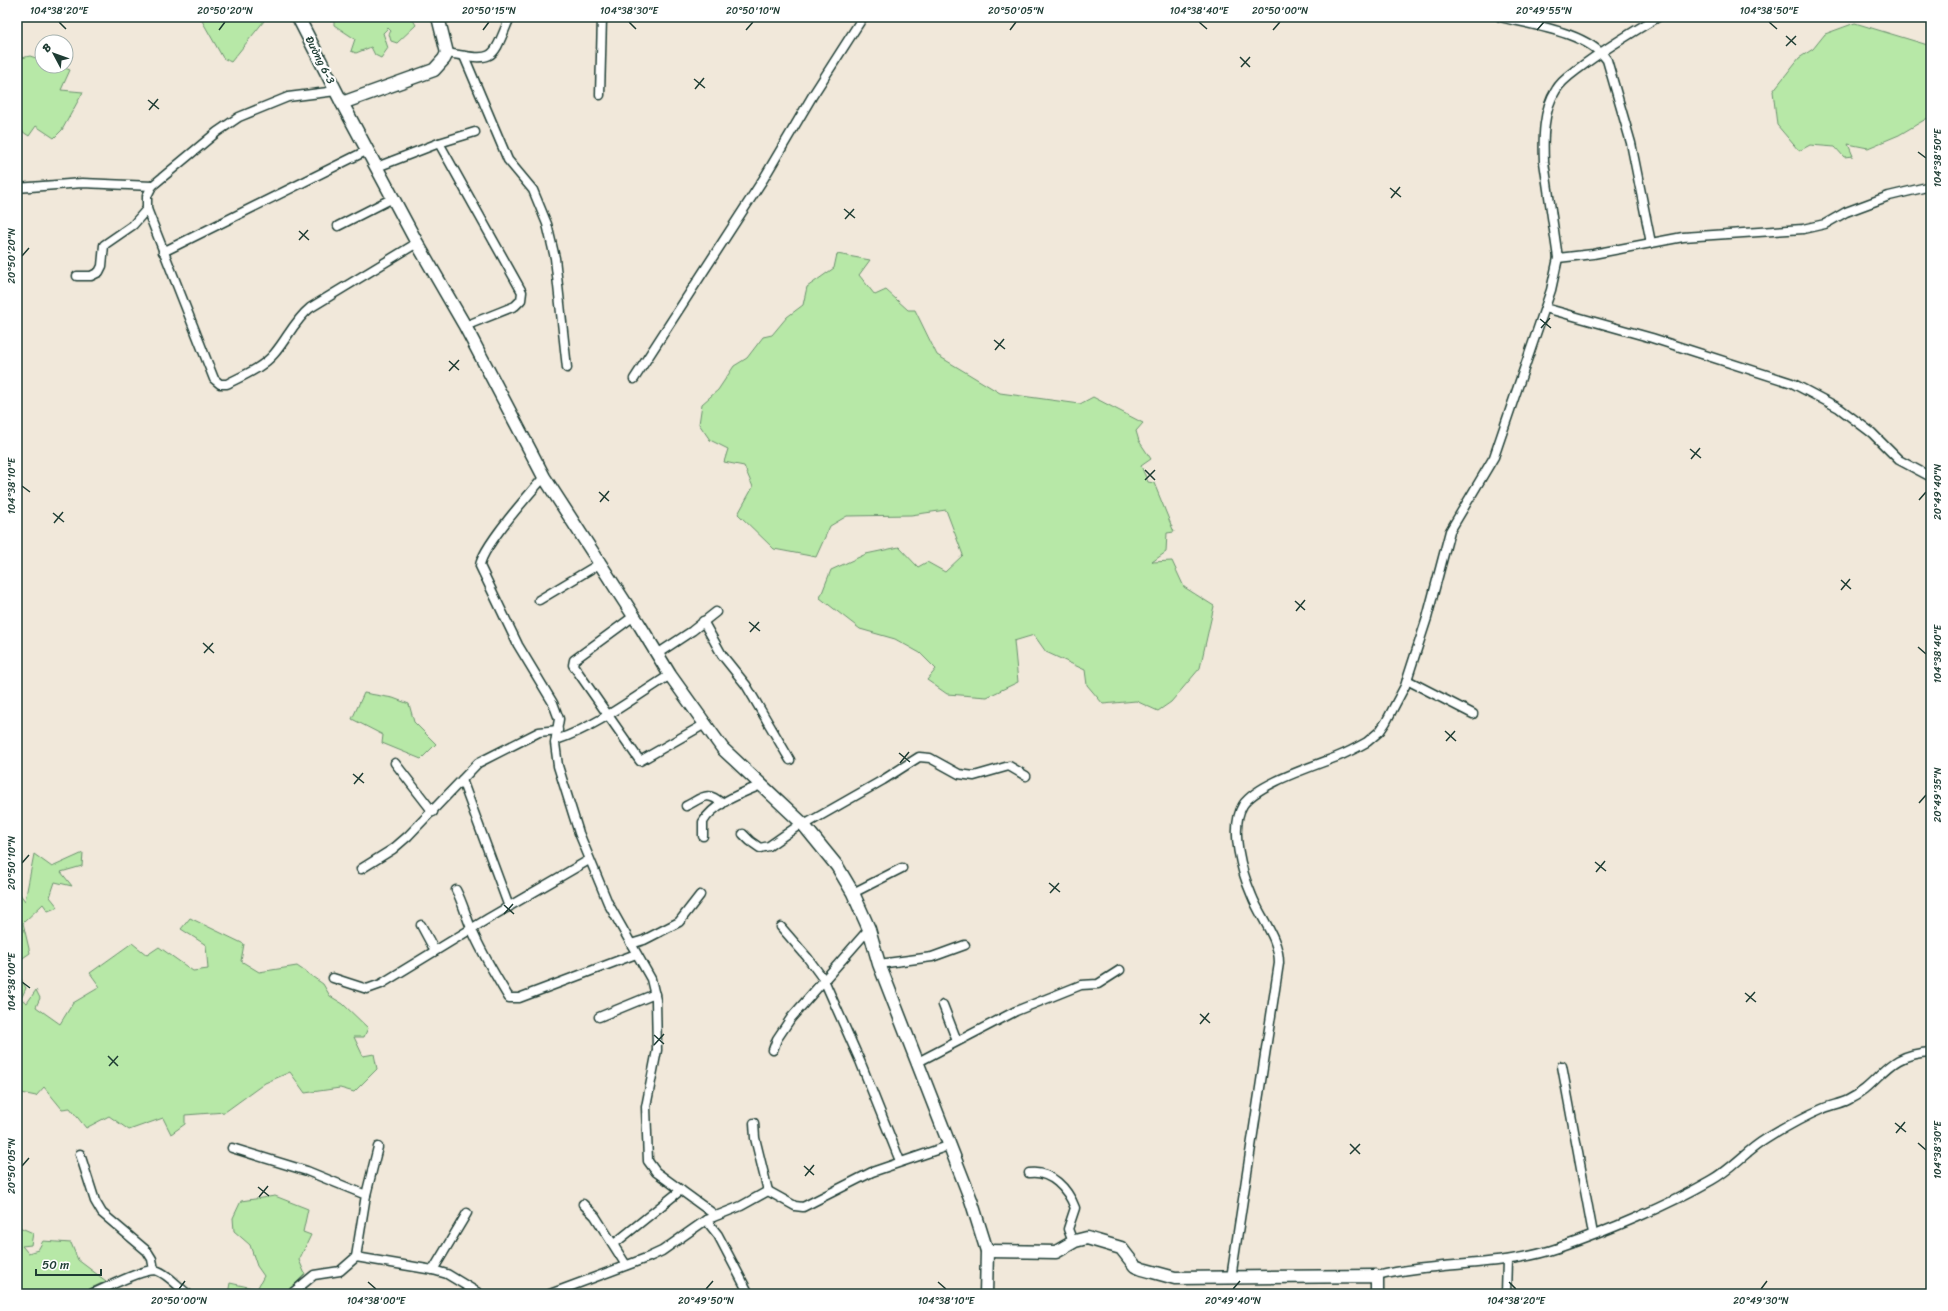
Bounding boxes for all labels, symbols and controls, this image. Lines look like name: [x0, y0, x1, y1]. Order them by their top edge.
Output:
text: 104°38'20"E: [30, 2, 90, 20]
text: 20°50'20"N: [197, 2, 253, 20]
text: 20°50'15"N: [462, 2, 516, 20]
text: 104°38'30"E: [600, 2, 659, 20]
text: 20°50'10"N: [726, 2, 780, 20]
text: 20°50'05"N: [988, 2, 1044, 20]
text: 104°38'40"E: [1170, 2, 1230, 20]
text: 20°50'00"N: [1252, 2, 1308, 20]
text: 20°49'55"N: [1516, 2, 1572, 20]
text: 104°38'50"E: [1740, 2, 1800, 20]
street label: Đường 6-3: [300, 33, 340, 87]
north arrow: [34, 34, 74, 74]
text: B: [37, 39, 56, 57]
text: 104°38'50"E: [1929, 127, 1947, 187]
text: 20°50'20"N: [3, 228, 21, 284]
text: 104°38'10"E: [3, 456, 21, 514]
text: 20°49'40"N: [1929, 464, 1947, 520]
text: 104°38'40"E: [1929, 623, 1947, 683]
text: 20°49'35"N: [1929, 767, 1947, 823]
text: 20°50'10"N: [3, 836, 21, 890]
text: 104°38'00"E: [3, 951, 21, 1011]
text: 104°38'30"E: [1929, 1120, 1947, 1179]
text: 20°50'05"N: [3, 1138, 21, 1194]
scale bar: [36, 1251, 101, 1277]
text: 50 m: [42, 1254, 69, 1276]
text: 20°50'00"N: [151, 1292, 207, 1310]
text: 104°38'00"E: [347, 1292, 407, 1310]
text: 20°49'50"N: [678, 1292, 734, 1310]
text: 104°38'10"E: [918, 1292, 976, 1310]
text: 20°49'40"N: [1205, 1292, 1261, 1310]
text: 104°38'20"E: [1487, 1292, 1547, 1310]
text: 20°49'30"N: [1733, 1292, 1789, 1310]

